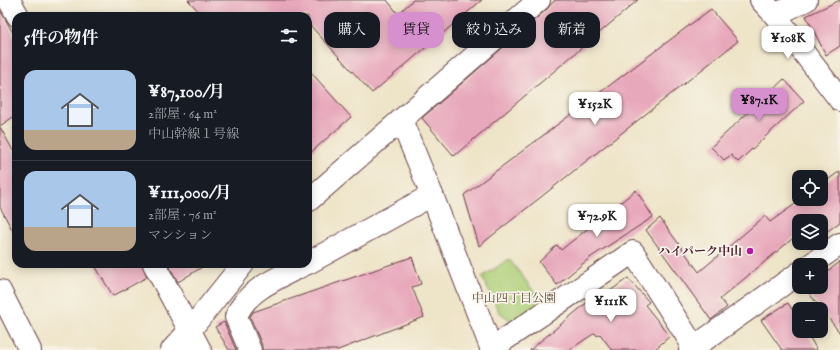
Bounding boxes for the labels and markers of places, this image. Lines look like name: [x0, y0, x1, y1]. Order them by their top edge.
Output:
pin: ¥108K: [760, 26, 816, 60]
pin: ¥87.1K: [726, 88, 792, 122]
pin: ¥152K: [567, 92, 623, 126]
pin: ¥72.9K: [564, 204, 630, 238]
place label: ハイパーク中山: [658, 244, 742, 259]
marker: ハイパーク中山: [745, 246, 755, 256]
pin: ¥111K: [583, 289, 639, 323]

